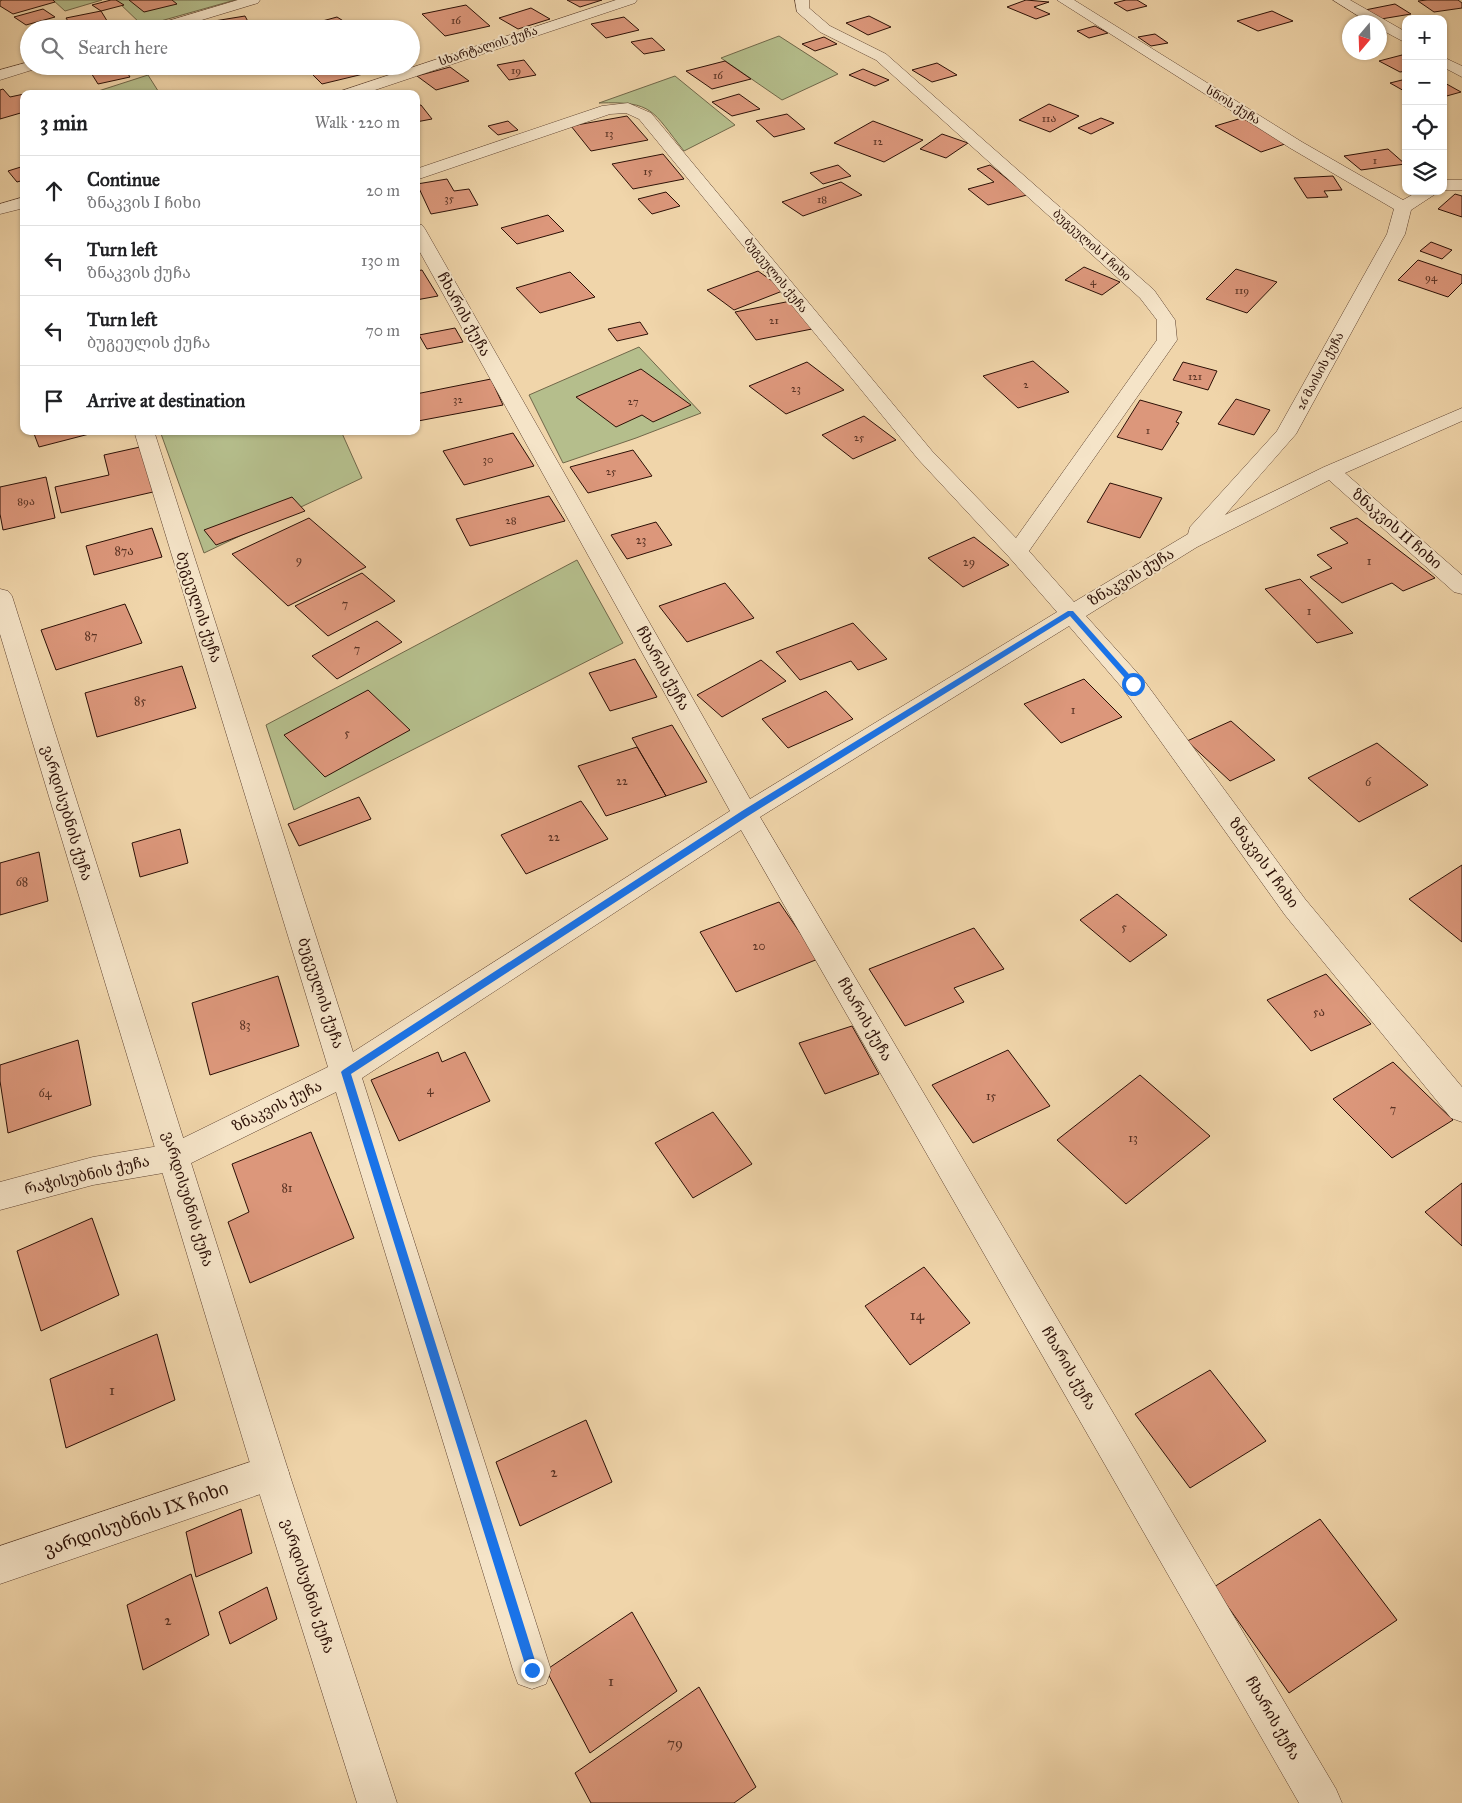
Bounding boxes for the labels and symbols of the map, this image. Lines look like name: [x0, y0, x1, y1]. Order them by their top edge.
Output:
house number: 16: [451, 14, 461, 27]
north arrow: [1342, 15, 1387, 60]
street label: სხარტალის ქუჩა: [437, 23, 539, 69]
house number: 19: [511, 64, 521, 77]
house number: 16: [713, 69, 723, 82]
street label: სნოს ქუჩა: [1203, 83, 1263, 127]
house number: 11ა: [1042, 112, 1056, 125]
house number: 13: [605, 127, 613, 140]
house number: 12: [873, 135, 883, 148]
house number: 1: [1373, 154, 1377, 167]
house number: 15: [643, 165, 653, 178]
house number: 35: [444, 192, 454, 205]
house number: 18: [817, 193, 827, 206]
street label: ბუგეულის I ჩიხი: [1050, 206, 1134, 284]
street label: ბუგეულის ქუჩა: [741, 235, 811, 315]
street label: ჩხარის ქუჩა: [433, 269, 495, 359]
house number: 94: [1425, 271, 1438, 284]
house number: 4: [1090, 275, 1097, 288]
house number: 119: [1235, 284, 1249, 297]
house number: 21: [769, 314, 779, 327]
street label: 26 მაისის ქუჩა: [1294, 330, 1346, 412]
house number: 121: [1188, 370, 1202, 383]
house number: 2: [1023, 378, 1029, 391]
house number: 23: [791, 382, 801, 395]
house number: 32: [453, 393, 463, 406]
house number: 27: [628, 395, 639, 408]
house number: 1: [1146, 424, 1150, 437]
house number: 25: [854, 431, 864, 444]
house number: 30: [483, 453, 493, 466]
house number: 25: [606, 465, 616, 478]
street label: ზნაკვის II ჩიხი: [1348, 485, 1446, 573]
house number: 89ა: [17, 495, 35, 508]
house number: 28: [505, 514, 517, 527]
house number: 23: [636, 533, 647, 547]
house number: 87ა: [114, 544, 134, 558]
street label: ზნაკვის ქუჩა: [1085, 544, 1177, 610]
street label: ბუგეულის ქუჩა: [173, 549, 225, 665]
house number: 9: [296, 553, 302, 567]
house number: 1: [1367, 554, 1372, 568]
house number: 29: [963, 555, 975, 569]
house number: 7: [342, 597, 348, 611]
house number: 1: [1307, 604, 1312, 618]
street label: ჩხარის ქუჩა: [632, 623, 694, 713]
house number: 87: [85, 629, 97, 643]
house number: 7: [354, 642, 360, 656]
route start: [1122, 673, 1145, 696]
house number: 85: [134, 694, 146, 708]
house number: 1: [1071, 703, 1076, 717]
house number: 5: [344, 726, 350, 740]
street label: ვარდისუბნის ქუჩა: [38, 743, 96, 883]
house number: 22: [616, 774, 628, 788]
house number: 6: [1365, 775, 1372, 789]
street label: ზნაკვის I ჩიხი: [1225, 814, 1303, 912]
house number: 22: [548, 830, 560, 844]
house number: 68: [16, 875, 28, 889]
house number: 5: [1121, 920, 1127, 934]
street label: ბუგეულის ქუჩა: [295, 935, 347, 1051]
house number: 20: [753, 939, 765, 953]
street label: ჩხარის ქუჩა: [834, 974, 896, 1064]
house number: 5ა: [1313, 1005, 1325, 1019]
house number: 83: [239, 1018, 251, 1032]
street label: ზნაკვის ქუჩა: [229, 1077, 325, 1135]
house number: 4: [427, 1083, 434, 1097]
house number: 64: [39, 1086, 52, 1100]
house number: 15: [986, 1089, 997, 1103]
house number: 7: [1390, 1102, 1396, 1116]
street label: ვარდისუბნის ქუჩა: [159, 1129, 217, 1269]
house number: 13: [1128, 1131, 1138, 1145]
street label: რაჭისუბნის ქუჩა: [23, 1152, 151, 1198]
house number: 81: [281, 1181, 293, 1195]
house number: 14: [910, 1306, 925, 1324]
street label: ჩხარის ქუჩა: [1038, 1323, 1100, 1413]
house number: 1: [109, 1381, 115, 1399]
house number: 2: [550, 1463, 558, 1481]
street label: ვარდისუბნის IX ჩიხი: [41, 1477, 231, 1561]
street label: ვარდისუბნის ქუჩა: [278, 1516, 338, 1656]
house number: 2: [164, 1611, 172, 1629]
route end: [521, 1659, 544, 1682]
house number: 1: [608, 1672, 614, 1690]
street label: ჩხარის ქუჩა: [1242, 1673, 1304, 1763]
house number: 79: [667, 1734, 683, 1752]

